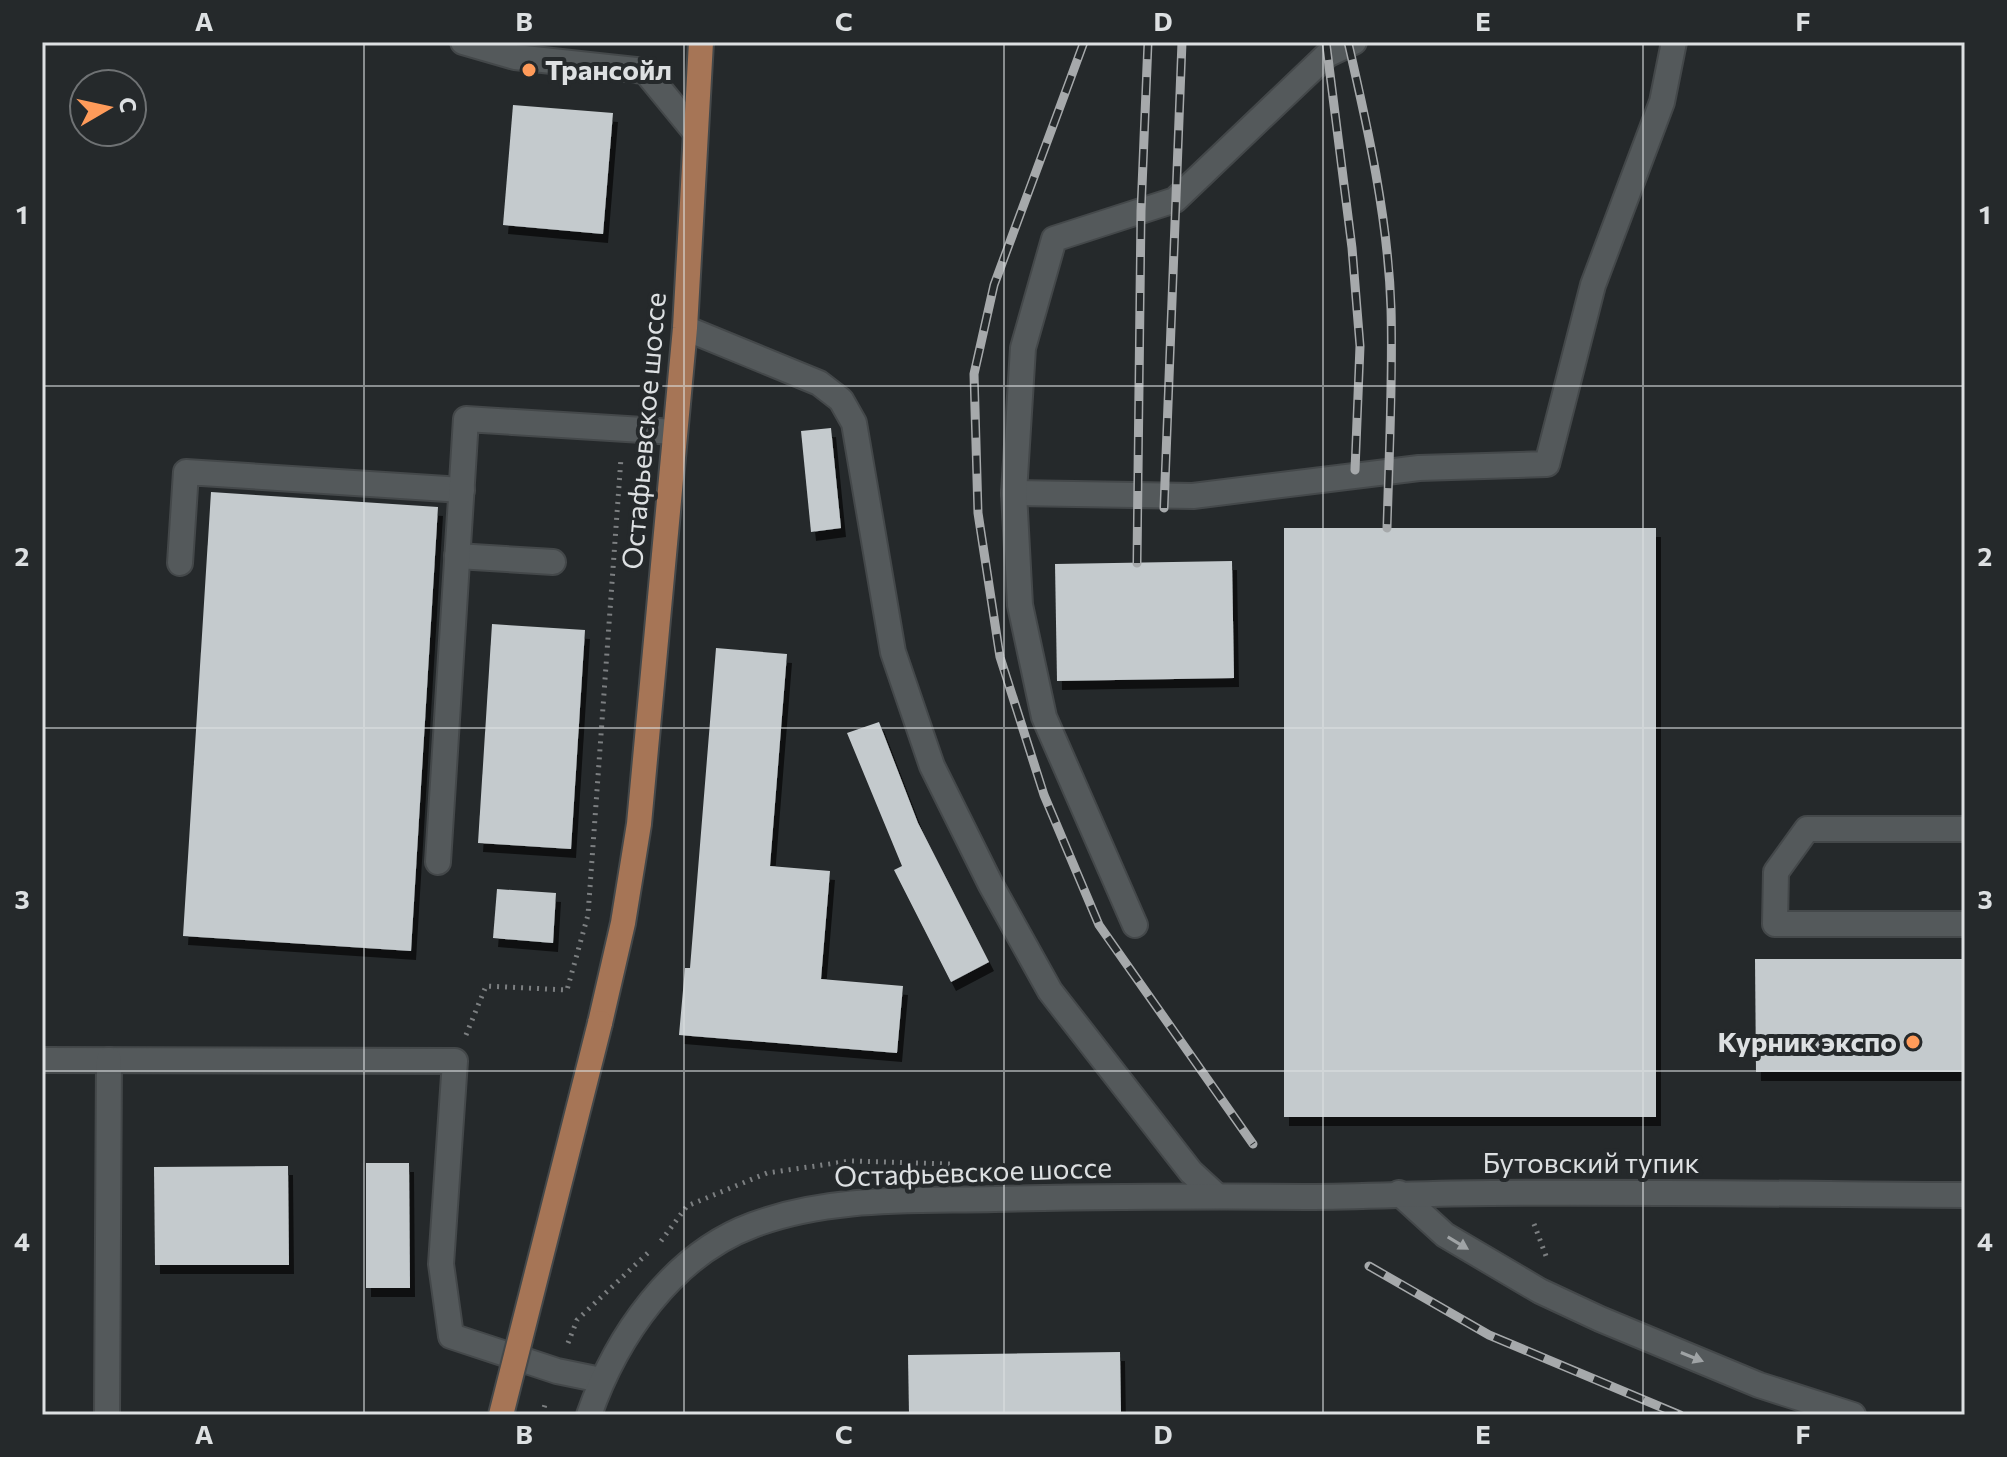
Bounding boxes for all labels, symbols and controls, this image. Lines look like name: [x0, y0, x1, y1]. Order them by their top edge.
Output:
text: A: [195, 5, 214, 36]
text: B: [515, 5, 533, 36]
text: C: [835, 5, 853, 36]
text: D: [1153, 5, 1173, 36]
text: E: [1475, 5, 1491, 36]
text: F: [1795, 5, 1811, 36]
place label: Трансойл: [545, 52, 672, 86]
marker: Трансойл: [520, 61, 538, 79]
north arrow: [68, 68, 148, 148]
text: С: [114, 95, 143, 114]
text: 1: [16, 198, 28, 229]
text: 1: [1979, 198, 1991, 229]
street label: Остафьевское шоссе: [614, 291, 672, 571]
text: 2: [15, 540, 29, 571]
text: 2: [1978, 540, 1992, 571]
text: 3: [14, 883, 30, 914]
text: 3: [1977, 883, 1993, 914]
place label: Курник экспо: [1718, 1024, 1897, 1058]
marker: Курник экспо: [1904, 1033, 1922, 1051]
street label: Бутовский тупик: [1483, 1145, 1699, 1179]
street label: Остафьевское шоссе: [833, 1149, 1112, 1193]
text: 4: [14, 1225, 30, 1256]
text: 4: [1977, 1225, 1993, 1256]
one-way arrow: [1447, 1236, 1469, 1250]
one-way arrow: [1680, 1351, 1704, 1364]
text: A: [195, 1418, 214, 1449]
text: B: [515, 1418, 533, 1449]
text: C: [835, 1418, 853, 1449]
text: D: [1153, 1418, 1173, 1449]
text: E: [1475, 1418, 1491, 1449]
text: F: [1795, 1418, 1811, 1449]

